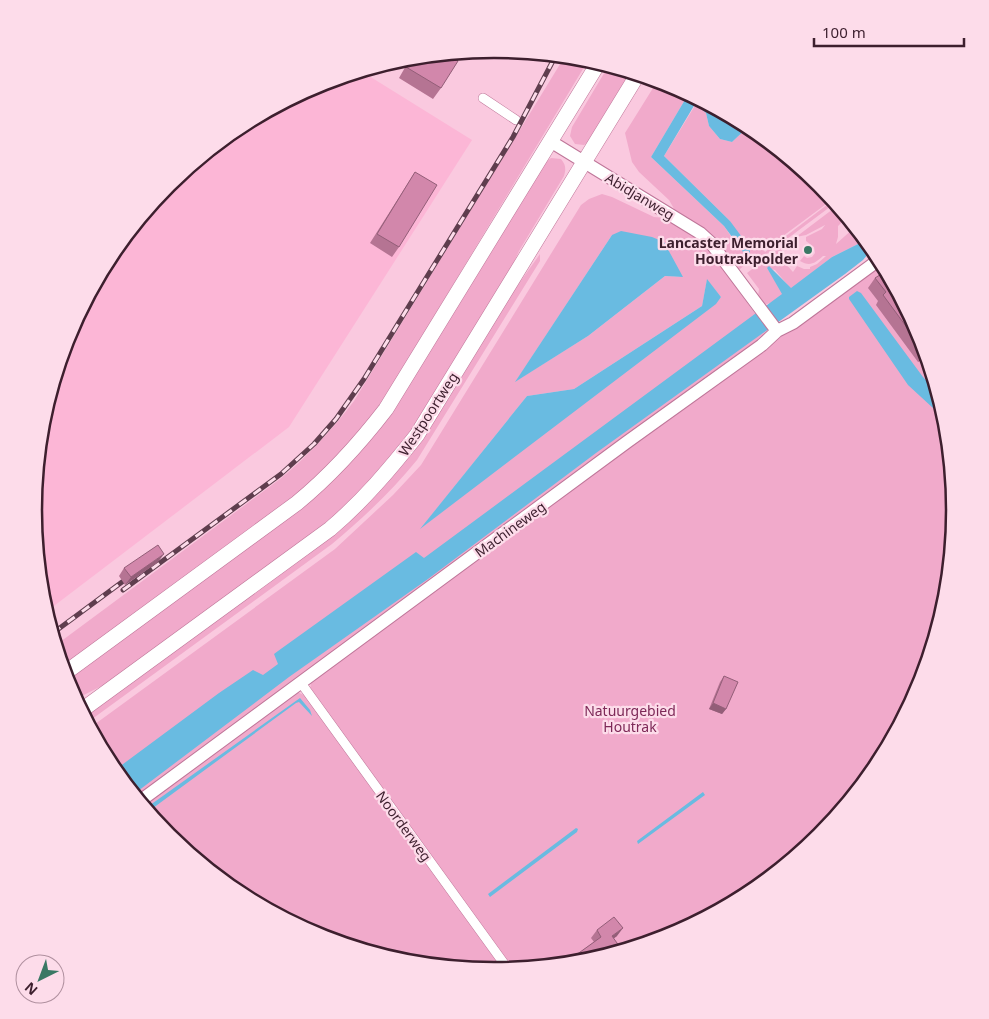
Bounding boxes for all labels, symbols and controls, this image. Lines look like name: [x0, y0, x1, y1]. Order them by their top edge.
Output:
scale bar: [814, 15, 964, 47]
text: 100 m: [822, 22, 866, 42]
street label: Abidjanweg: [602, 168, 678, 224]
place label: Lancaster Memorial Houtrakpolder: [659, 233, 799, 268]
marker: Lancaster Memorial Houtrakpolder: [802, 244, 814, 256]
street label: Westpoortweg: [394, 368, 462, 460]
street label: Machineweg: [471, 497, 549, 561]
park label: Natuurgebied Houtrak: [584, 701, 676, 736]
street label: Noorderweg: [372, 787, 436, 865]
north arrow: [15, 954, 65, 1004]
text: N: [20, 978, 42, 1000]

